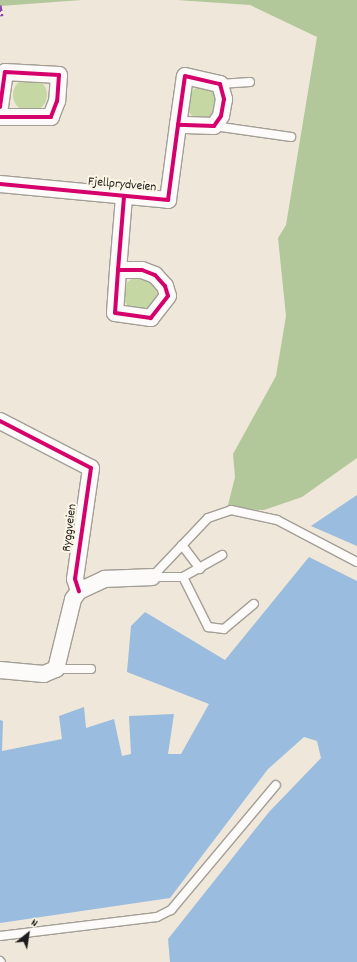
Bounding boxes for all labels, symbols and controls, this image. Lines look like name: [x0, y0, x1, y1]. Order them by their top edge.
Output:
street label: Fjellprydveien: [87, 175, 157, 197]
street label: Ryggveien: [60, 503, 82, 553]
north arrow: [8, 914, 48, 954]
text: N: [28, 915, 40, 932]

